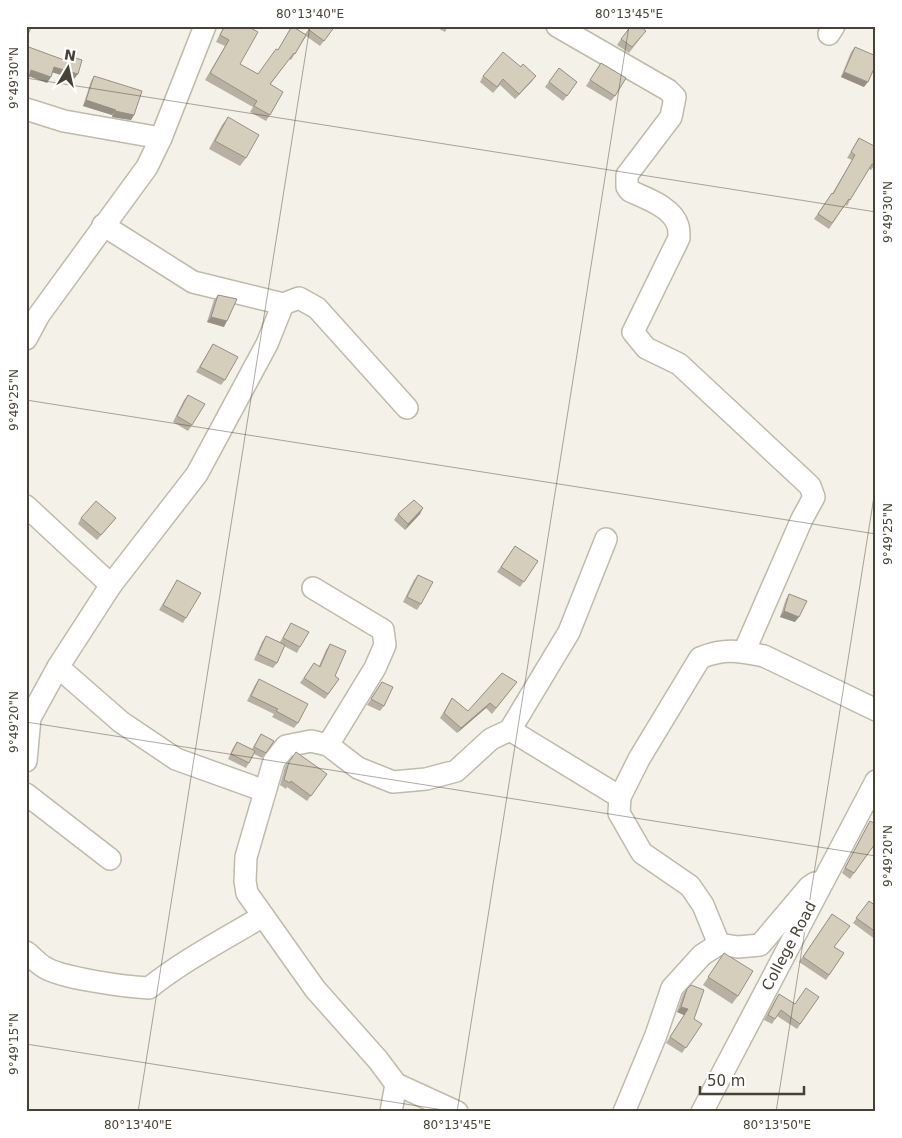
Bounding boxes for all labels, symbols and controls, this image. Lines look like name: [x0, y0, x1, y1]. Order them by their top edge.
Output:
text: 80°13'40"E: [276, 7, 344, 21]
text: 80°13'45"E: [595, 7, 663, 21]
north arrow: [42, 42, 92, 92]
text: N: [63, 46, 77, 64]
text: 9°49'30"N: [7, 47, 21, 109]
text: 9°49'30"N: [881, 181, 895, 243]
text: 9°49'25"N: [7, 369, 21, 431]
text: 9°49'25"N: [881, 503, 895, 565]
text: 9°49'20"N: [7, 691, 21, 753]
text: 9°49'20"N: [881, 825, 895, 887]
street label: College Road: [758, 898, 820, 994]
text: 9°49'15"N: [7, 1013, 21, 1075]
scale bar: [700, 1063, 803, 1095]
text: 50 m: [707, 1072, 745, 1090]
text: 80°13'40"E: [104, 1118, 172, 1132]
text: 80°13'45"E: [423, 1118, 491, 1132]
text: 80°13'50"E: [743, 1118, 811, 1132]

